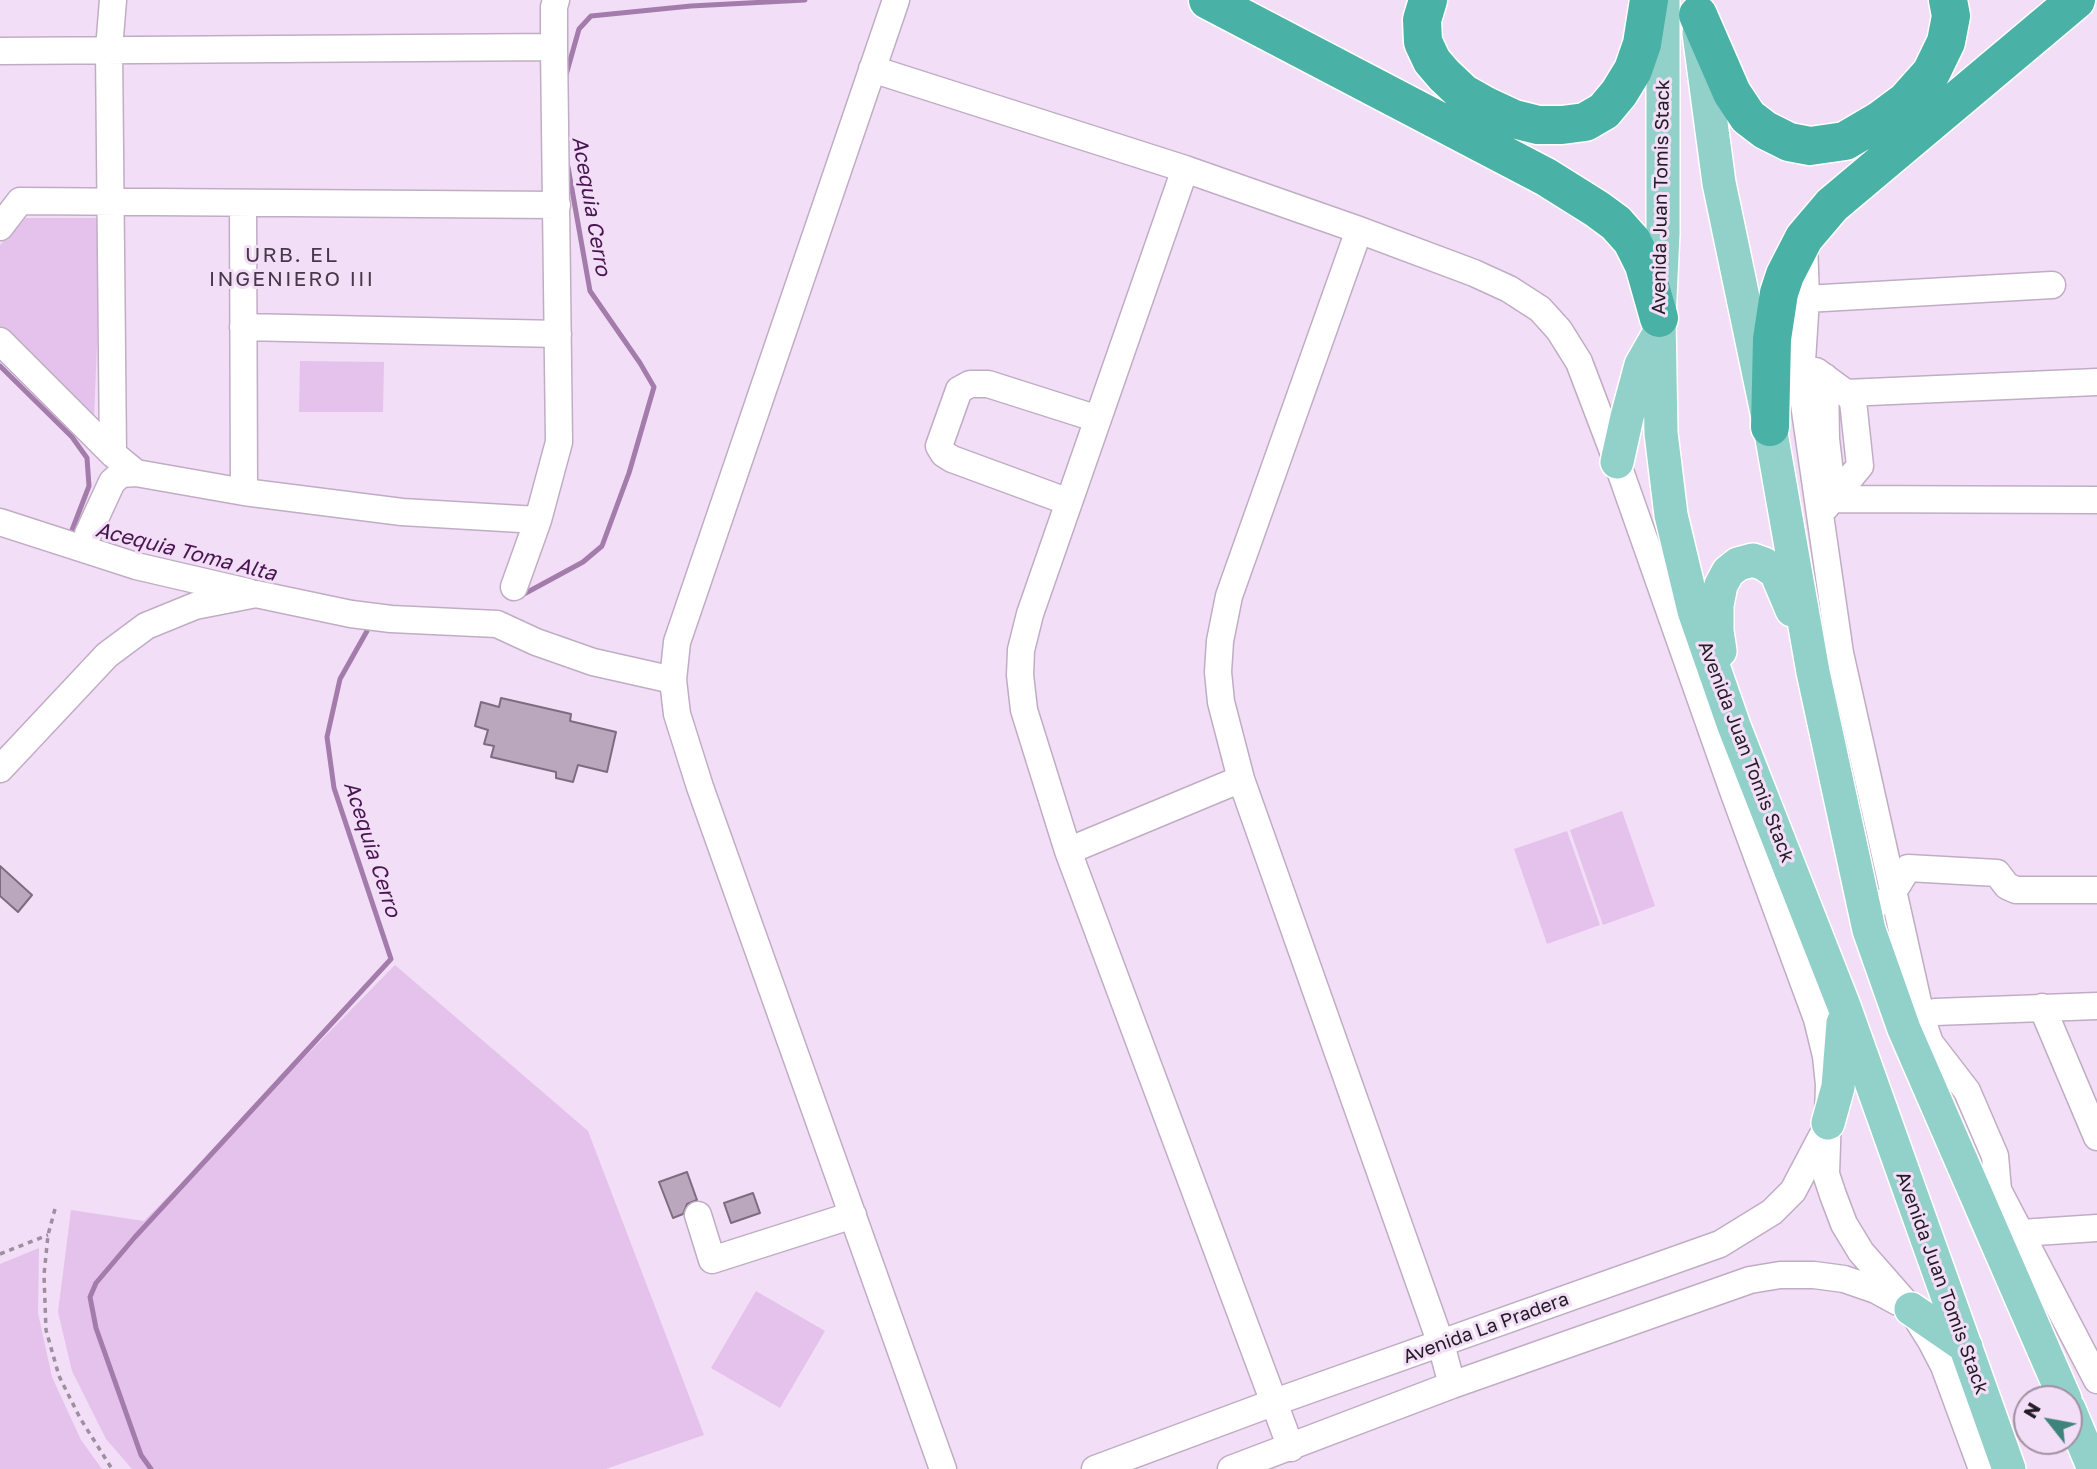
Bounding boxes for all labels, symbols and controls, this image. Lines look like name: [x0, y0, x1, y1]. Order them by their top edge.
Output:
street label: Avenida Juan Tomis Stack: [1648, 79, 1674, 315]
water label: Acequia Cerro: [566, 134, 616, 278]
district label: URB. EL INGENIERO III: [210, 242, 374, 292]
water label: Acequia Toma Alta: [93, 517, 279, 587]
street label: Avenida Juan Tomis Stack: [1693, 638, 1799, 866]
water label: Acequia Cerro: [338, 778, 406, 920]
street label: Avenida Juan Tomis Stack: [1891, 1168, 1993, 1398]
street label: Avenida La Pradera: [1400, 1287, 1572, 1369]
north arrow: [2013, 1385, 2083, 1455]
text: N: [2018, 1398, 2045, 1422]

